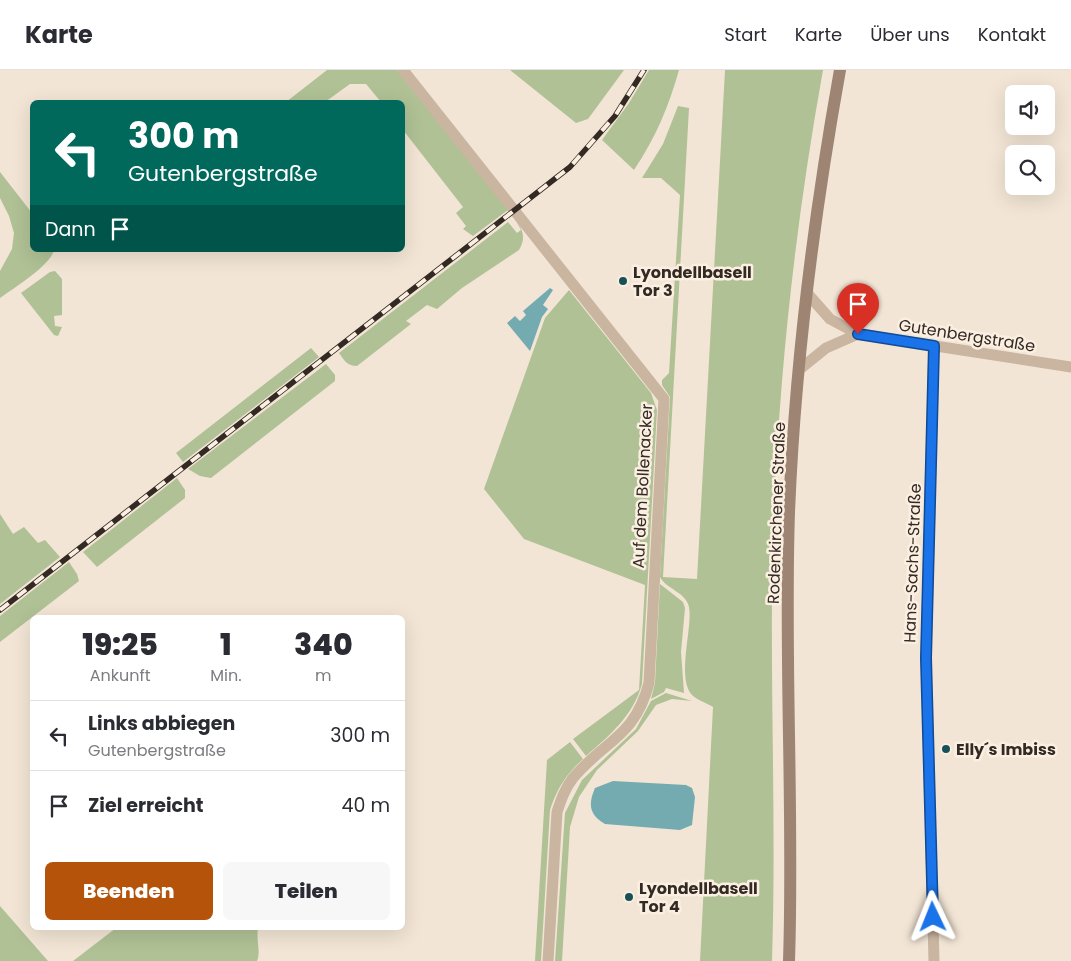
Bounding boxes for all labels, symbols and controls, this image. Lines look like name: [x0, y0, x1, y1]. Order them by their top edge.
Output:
text: Karte: [25, 18, 93, 51]
text: Start: [724, 22, 767, 47]
text: Karte: [795, 22, 842, 47]
text: Über uns: [870, 22, 950, 47]
text: Kontakt: [978, 22, 1046, 47]
map controls: [1005, 85, 1055, 195]
button: sound: [1005, 85, 1055, 135]
text: 300 m: [128, 111, 239, 160]
icon: left: [45, 120, 110, 185]
button: search: [1005, 145, 1055, 195]
text: Gutenbergstraße: [128, 158, 318, 189]
icon: arrive: [106, 215, 134, 243]
text: Dann: [45, 216, 96, 243]
place label: Lyondellbasell Tor 3: [633, 261, 752, 302]
marker: Lyondellbasell Tor 3: [617, 275, 629, 287]
pin: [837, 283, 879, 334]
icon: arrive: [844, 290, 872, 318]
street label: Gutenbergstraße: [897, 313, 1037, 358]
street label: Auf dem Bollenacker: [627, 403, 658, 569]
street label: Rodenkirchener Straße: [762, 422, 791, 604]
street label: Hans-Sachs-Straße: [898, 483, 927, 643]
text: 19:25: [82, 623, 158, 666]
text: 1: [220, 623, 232, 666]
text: 340: [294, 623, 353, 666]
text: Ankunft: [90, 664, 151, 687]
text: Min.: [210, 664, 242, 687]
text: m: [315, 664, 331, 687]
text: Links abbiegen: [88, 710, 235, 737]
icon: left: [45, 722, 73, 750]
text: 300 m: [330, 722, 390, 749]
place label: Elly´s Imbiss: [956, 738, 1056, 761]
text: Gutenbergstraße: [88, 739, 226, 762]
marker: Elly´s Imbiss: [940, 743, 952, 755]
icon: arrive: [45, 792, 73, 820]
text: Ziel erreicht: [88, 792, 204, 819]
text: 40 m: [341, 792, 390, 819]
button: Beenden: [45, 862, 213, 920]
button: Teilen: [223, 862, 390, 920]
place label: Lyondellbasell Tor 4: [639, 877, 758, 918]
position arrow: [906, 890, 958, 942]
marker: Lyondellbasell Tor 4: [623, 891, 635, 903]

